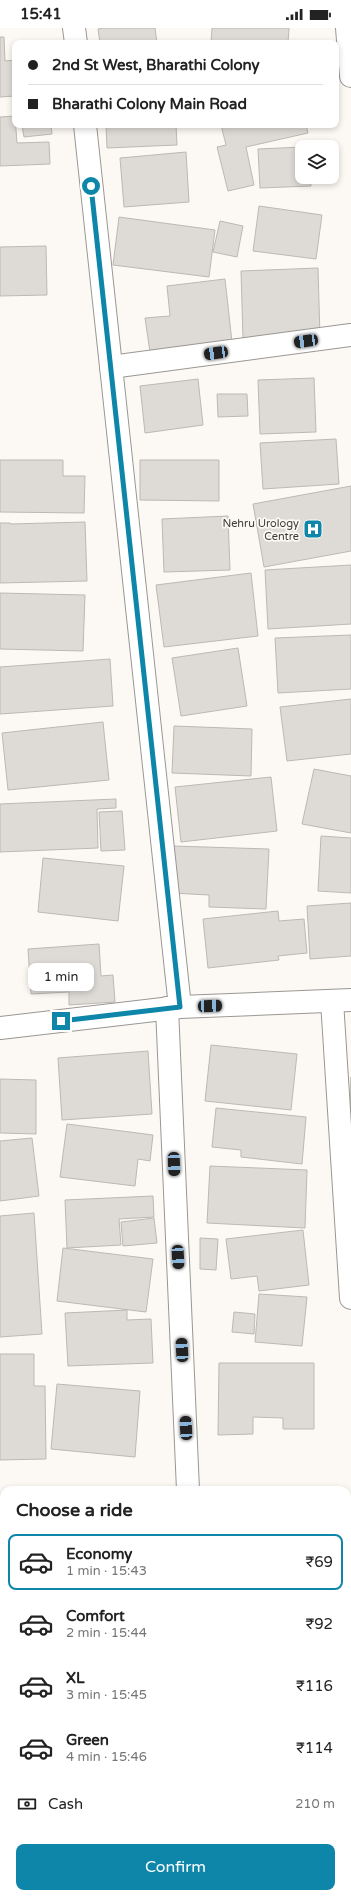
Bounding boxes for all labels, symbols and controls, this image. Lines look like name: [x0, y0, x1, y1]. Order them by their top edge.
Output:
text: 15:41: [20, 5, 62, 23]
text: 2nd St West, Bharathi Colony: [52, 56, 260, 74]
text: Bharathi Colony Main Road: [52, 95, 247, 113]
map controls: [295, 140, 339, 184]
button: layers: [295, 140, 339, 184]
route start: [82, 177, 100, 195]
car: [293, 333, 319, 349]
car: [203, 345, 229, 361]
place label: Nehru Urology Centre: [222, 517, 299, 543]
hospital icon: Nehru Urology Centre: [302, 518, 324, 540]
callout: 1 min: [28, 963, 94, 991]
text: 1 min: [44, 969, 78, 985]
car: [198, 1000, 222, 1012]
route end: [52, 1012, 70, 1030]
car: [168, 1152, 180, 1176]
car: [171, 1245, 185, 1269]
car: [175, 1338, 189, 1362]
car: [179, 1416, 193, 1440]
text: Choose a ride: [16, 1499, 133, 1521]
icon: car: [18, 1544, 54, 1580]
text: Economy: [66, 1545, 132, 1563]
text: ₹69: [305, 1553, 333, 1571]
text: 1 min · 15:43: [66, 1563, 147, 1579]
icon: car: [18, 1606, 54, 1642]
text: Comfort: [66, 1607, 125, 1625]
text: ₹92: [305, 1615, 333, 1633]
text: 2 min · 15:44: [66, 1625, 147, 1641]
icon: car: [18, 1668, 54, 1704]
text: XL: [66, 1669, 85, 1687]
text: ₹116: [296, 1677, 333, 1695]
text: 3 min · 15:45: [66, 1687, 147, 1703]
icon: car: [18, 1730, 54, 1766]
text: Green: [66, 1731, 109, 1749]
text: ₹114: [296, 1739, 333, 1757]
text: 4 min · 15:46: [66, 1749, 147, 1765]
icon: cash: [16, 1793, 38, 1815]
text: Cash: [48, 1795, 83, 1813]
text: 210 m: [295, 1796, 335, 1812]
button: Confirm: [16, 1844, 335, 1890]

